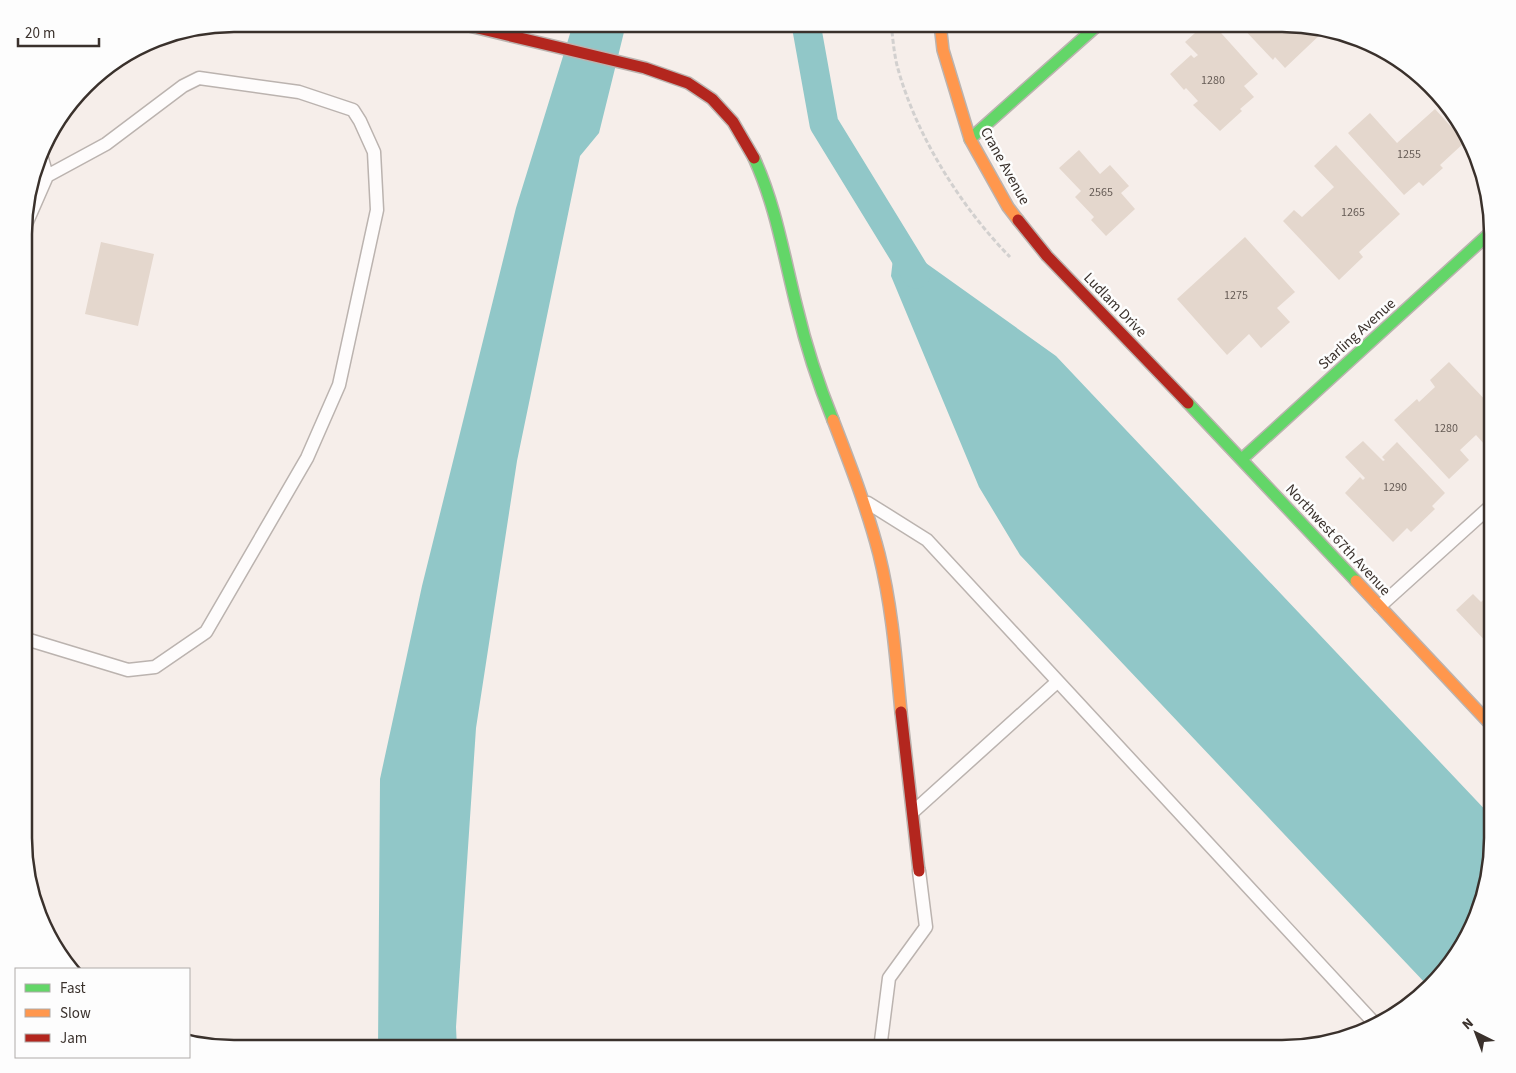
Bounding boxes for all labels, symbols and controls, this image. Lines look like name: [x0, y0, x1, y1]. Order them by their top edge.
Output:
scale bar: [18, 15, 99, 47]
text: 20 m: [25, 23, 55, 44]
house number: 1280: [1201, 72, 1225, 89]
street label: Crane Avenue: [975, 123, 1035, 209]
house number: 1255: [1397, 146, 1421, 163]
house number: 2565: [1089, 184, 1113, 201]
house number: 1265: [1341, 204, 1365, 221]
street label: Ludlam Drive: [1079, 268, 1151, 342]
house number: 1275: [1224, 287, 1248, 304]
street label: Starling Avenue: [1314, 294, 1400, 374]
house number: 1280: [1434, 420, 1458, 437]
street label: Northwest 67th Avenue: [1281, 479, 1395, 601]
house number: 1290: [1383, 479, 1407, 496]
legend: [15, 968, 190, 1058]
text: Fast: [60, 978, 86, 999]
text: Slow: [60, 1003, 91, 1024]
north arrow: [1451, 1008, 1501, 1058]
text: N: [1458, 1014, 1478, 1035]
text: Jam: [60, 1028, 87, 1049]

